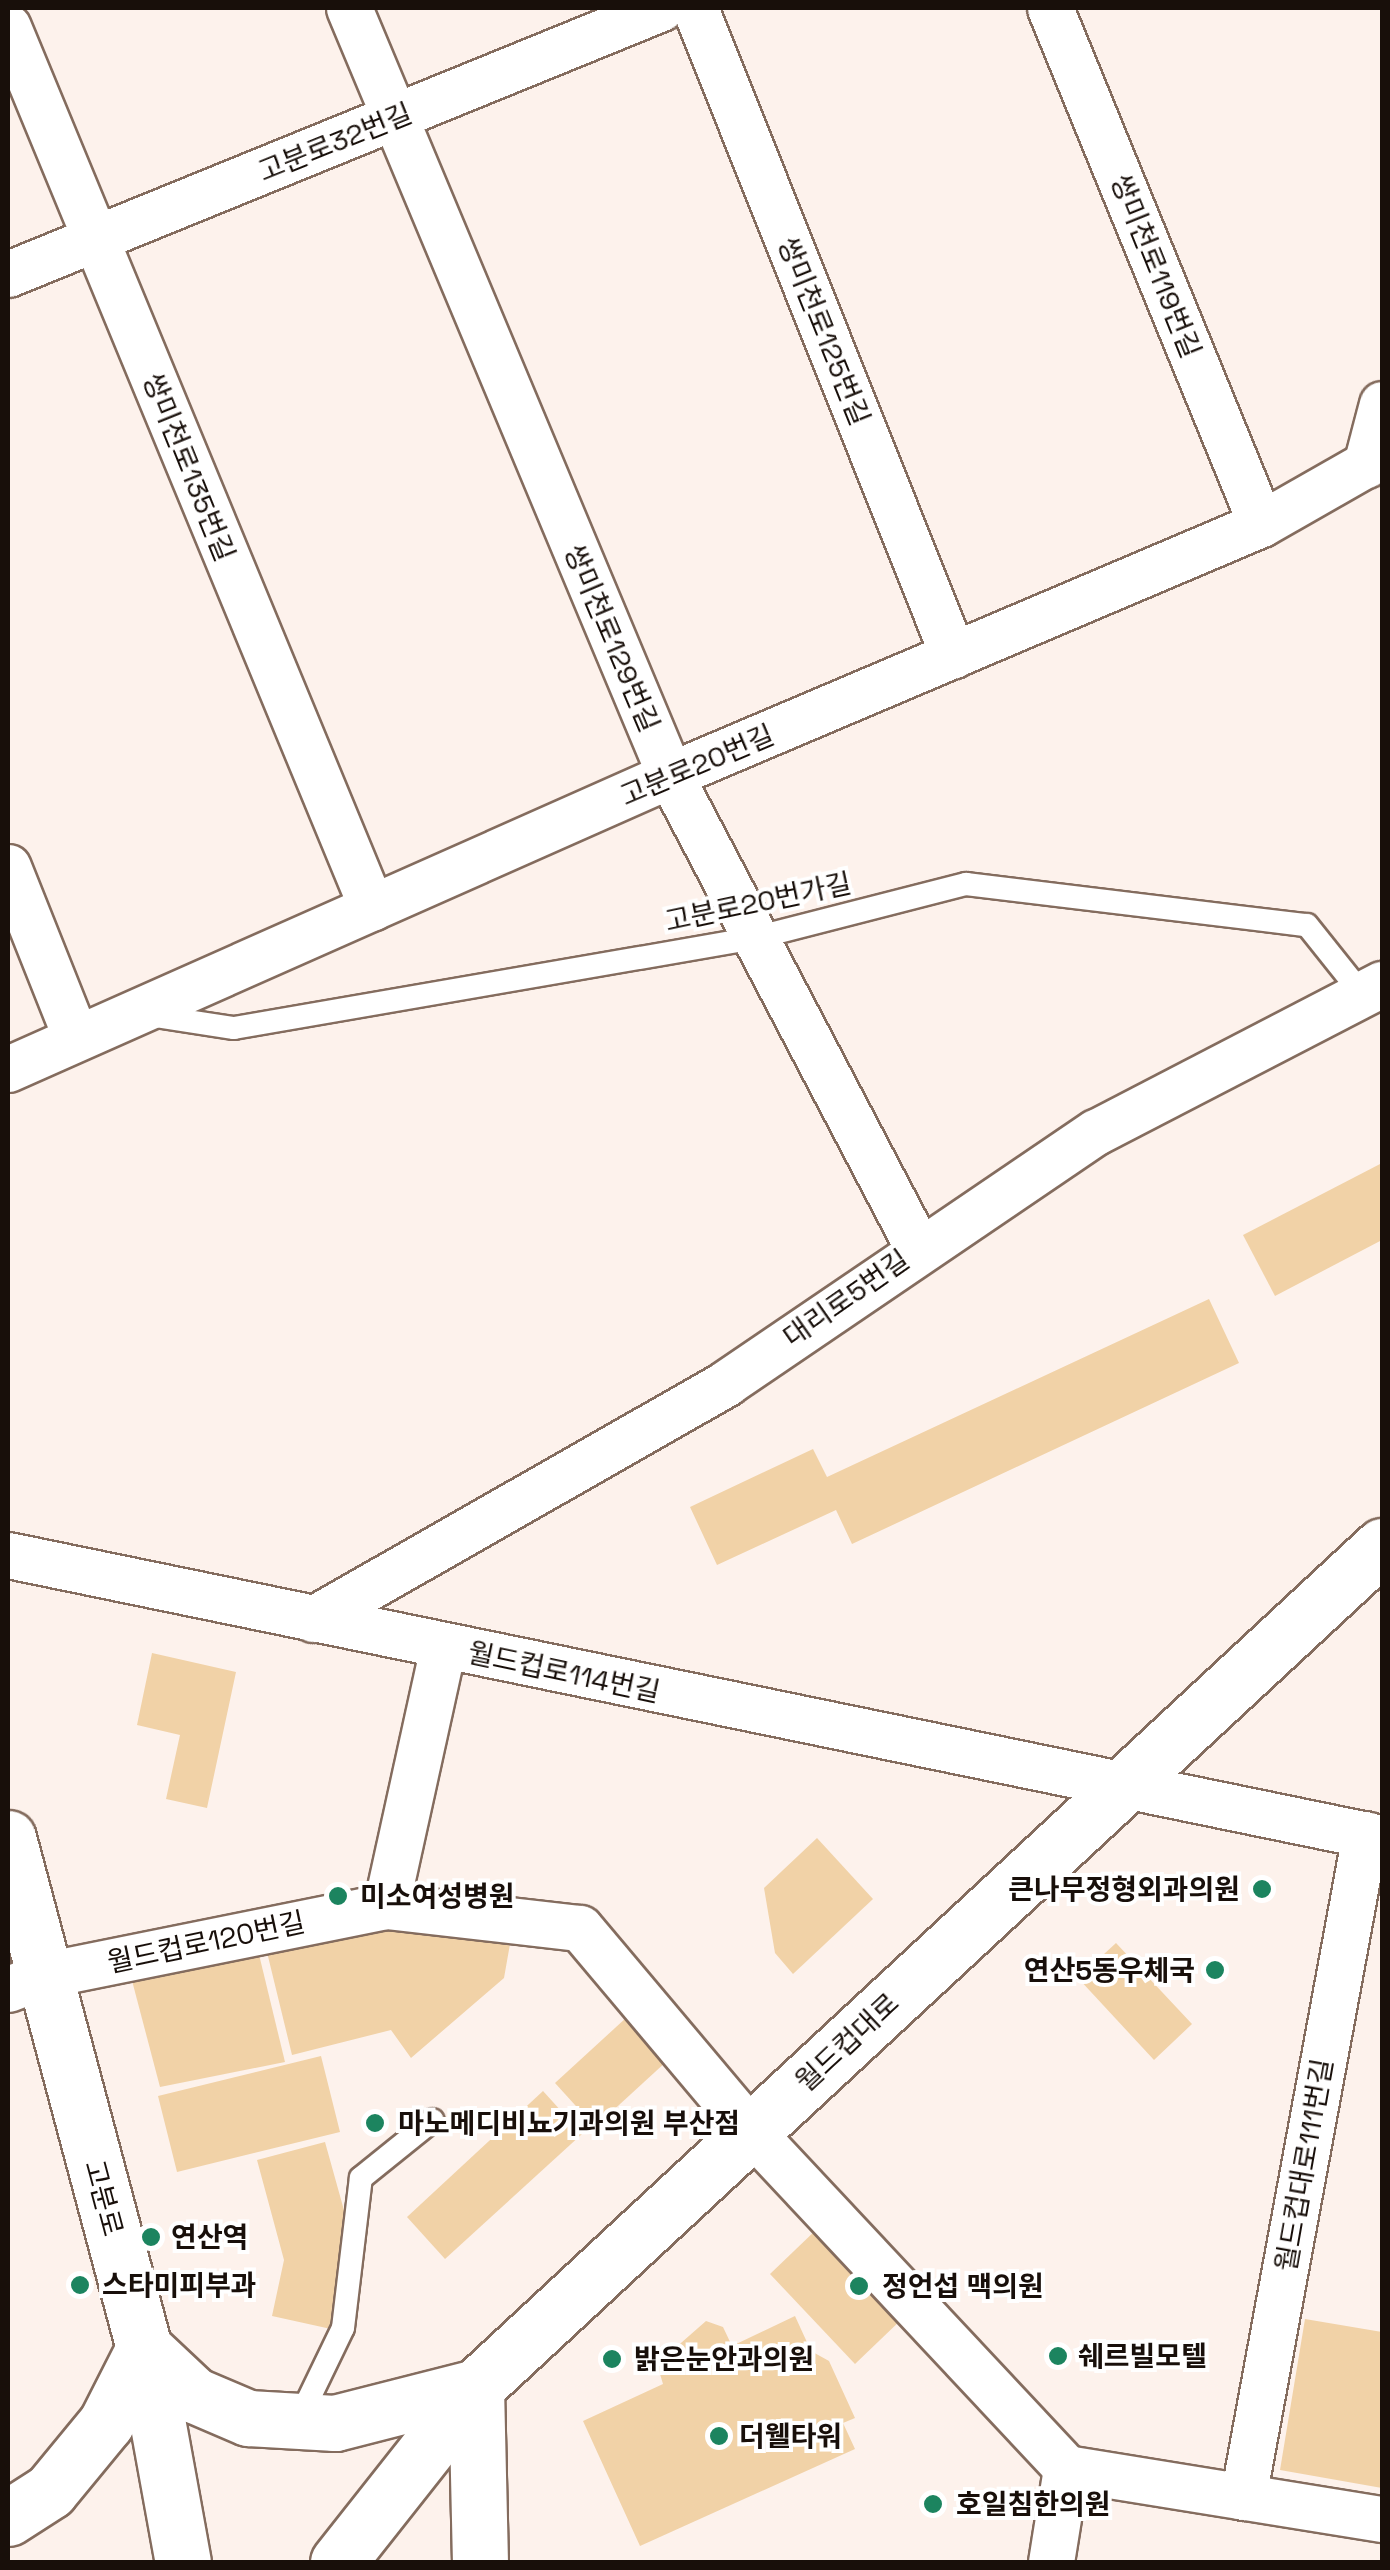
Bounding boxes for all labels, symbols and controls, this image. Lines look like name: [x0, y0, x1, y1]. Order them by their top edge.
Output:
street label: 고분로32번길: [253, 96, 417, 188]
street label: 쌍미천로119번길: [1104, 169, 1208, 363]
street label: 쌍미천로125번길: [771, 232, 877, 430]
street label: 쌍미천로135번길: [136, 368, 242, 566]
street label: 쌍미천로129번길: [557, 539, 667, 737]
street label: 고분로20번길: [615, 718, 779, 812]
street label: 고분로20번가길: [662, 866, 854, 938]
street label: 대리로5번길: [777, 1242, 915, 1354]
street label: 월드컵로114번길: [465, 1635, 663, 1709]
place label: 큰나무정형외과의원: [1008, 1872, 1240, 1906]
marker: 큰나무정형외과의원: [1249, 1876, 1275, 1902]
place label: 미소여성병원: [360, 1879, 515, 1913]
marker: 미소여성병원: [325, 1883, 351, 1909]
street label: 월드컵로120번길: [104, 1905, 308, 1979]
place label: 연산5동우체국: [1024, 1953, 1195, 1987]
marker: 연산5동우체국: [1204, 1959, 1226, 1981]
street label: 월드컵대로: [788, 1986, 906, 2098]
street label: 월드컵대로111번길: [1269, 2056, 1339, 2274]
place label: 마노메디비뇨기과의원 부산점: [398, 2106, 740, 2140]
marker: 마노메디비뇨기과의원 부산점: [362, 2110, 388, 2136]
street label: 고분로: [78, 2156, 130, 2240]
place label: 연산역: [171, 2220, 248, 2254]
marker: 연산역: [140, 2226, 162, 2248]
place label: 스타미피부과: [102, 2268, 257, 2302]
place label: 정언섭 맥의원: [882, 2269, 1044, 2303]
marker: 스타미피부과: [67, 2272, 93, 2298]
marker: 정언섭 맥의원: [846, 2273, 872, 2299]
place label: 쉐르빌모텔: [1078, 2339, 1207, 2373]
place label: 밝은눈안과의원: [634, 2342, 814, 2376]
marker: 쉐르빌모텔: [1047, 2345, 1069, 2367]
marker: 밝은눈안과의원: [599, 2346, 625, 2372]
place label: 더웰타워: [739, 2419, 842, 2453]
marker: 더웰타워: [708, 2425, 730, 2447]
place label: 호일침한의원: [956, 2487, 1111, 2521]
marker: 호일침한의원: [920, 2491, 946, 2517]

